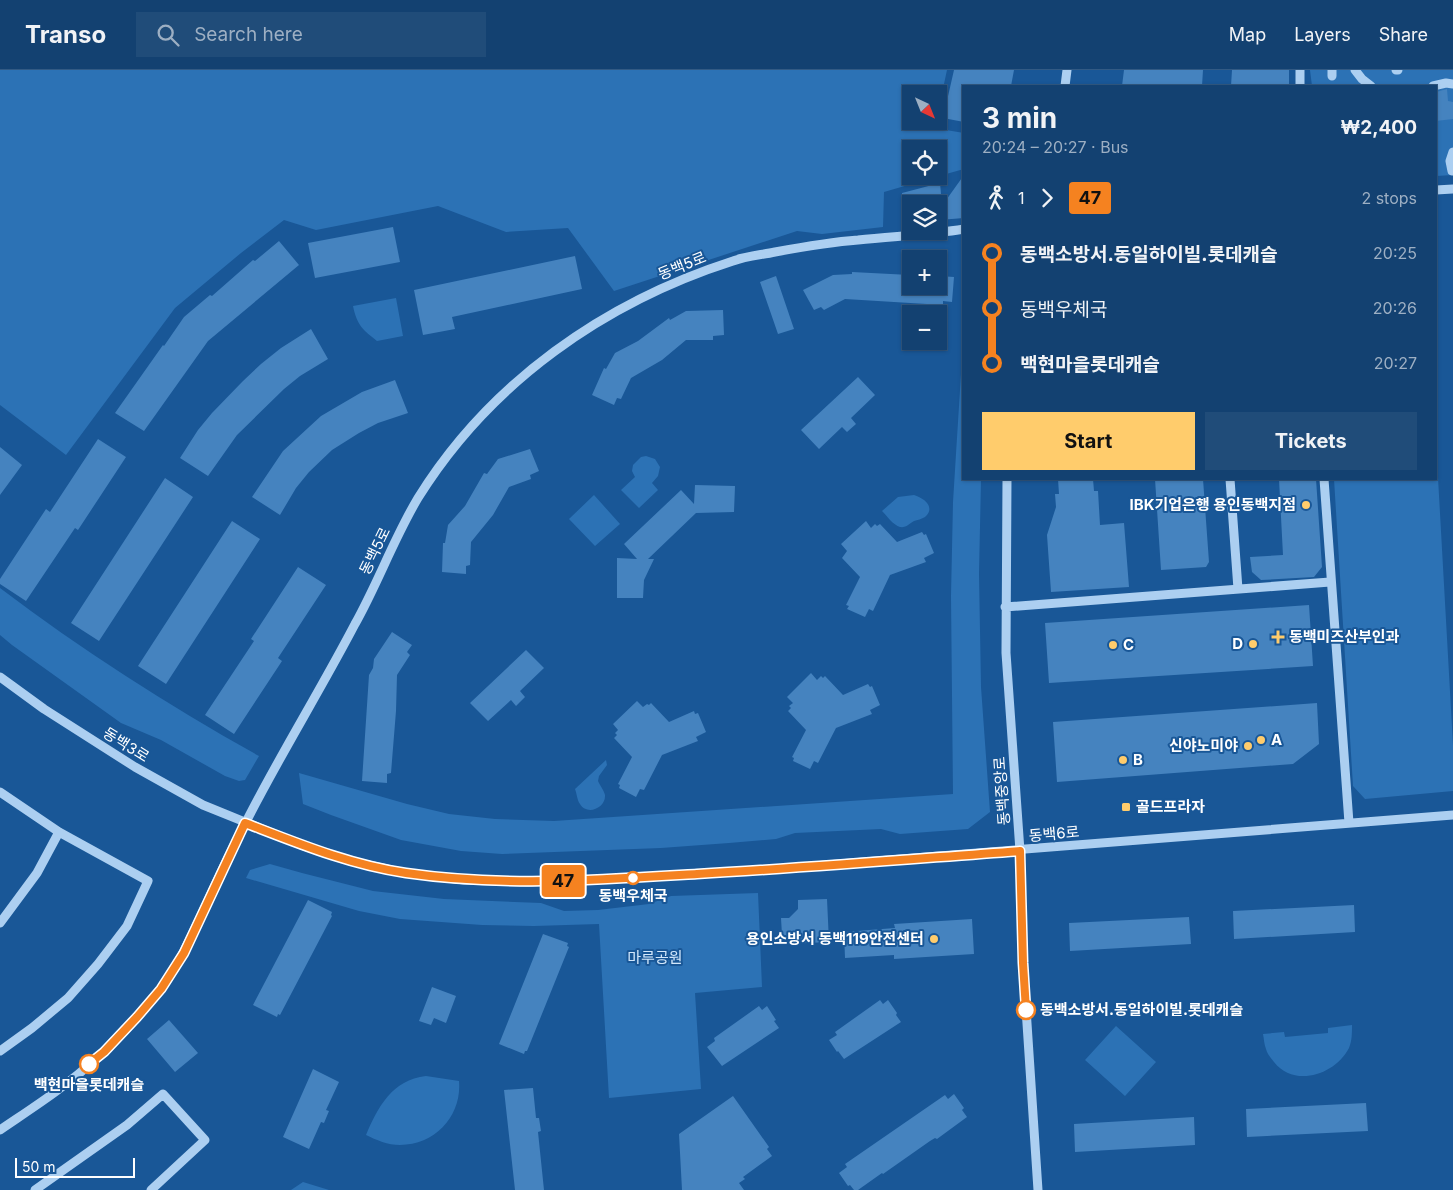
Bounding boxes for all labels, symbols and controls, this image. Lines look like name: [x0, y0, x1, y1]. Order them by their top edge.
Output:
search box: [136, 12, 486, 57]
text: Transo: [25, 20, 106, 49]
icon: search: [154, 21, 182, 49]
text: Search here: [194, 23, 303, 46]
text: Map: [1229, 24, 1266, 45]
text: Layers: [1294, 24, 1351, 45]
text: Share: [1379, 24, 1428, 45]
north arrow: [902, 85, 948, 130]
map controls: [902, 85, 947, 350]
text: 3 min: [982, 101, 1057, 135]
text: ₩2,400: [1340, 116, 1417, 139]
text: 20:24 – 20:27 · Bus: [982, 137, 1129, 157]
button: locate: [902, 140, 947, 185]
icon: walk: [982, 184, 1010, 212]
icon: forward: [1033, 184, 1061, 212]
text: 47: [1079, 187, 1101, 208]
text: 1: [1018, 188, 1025, 208]
text: 2 stops: [1361, 188, 1417, 208]
button: layers: [902, 195, 947, 240]
text: 동백소방서.동일하이빌.롯데캐슬: [1020, 243, 1277, 266]
text: 20:25: [1373, 243, 1417, 263]
street label: 동백5로: [655, 247, 709, 284]
button: +: [902, 250, 947, 295]
text: 동백우체국: [1020, 298, 1107, 321]
text: 20:26: [1373, 298, 1417, 318]
button: −: [902, 305, 947, 350]
text: 백현마을롯데캐슬: [1020, 353, 1160, 376]
text: 20:27: [1374, 353, 1417, 373]
button: Start: [982, 412, 1195, 470]
button: Tickets: [1205, 412, 1417, 470]
place label: IBK기업은행 용인동백지점: [1130, 495, 1296, 514]
marker: IBK기업은행 용인동백지점: [1300, 499, 1312, 511]
street label: 동백5로: [355, 524, 394, 578]
place label: 동백미즈산부인과: [1289, 627, 1400, 646]
marker: 동백미즈산부인과: [1271, 630, 1285, 644]
place label: D: [1232, 634, 1243, 653]
place label: C: [1123, 635, 1134, 654]
marker: D: [1247, 638, 1259, 650]
marker: C: [1107, 639, 1119, 651]
street label: 동백3로: [100, 723, 153, 766]
place label: A: [1271, 730, 1282, 749]
marker: A: [1255, 734, 1267, 746]
place label: 신야노미야: [1169, 736, 1238, 755]
marker: 신야노미야: [1242, 740, 1254, 752]
place label: B: [1133, 750, 1143, 769]
marker: B: [1117, 754, 1129, 766]
street label: 동백중앙로: [990, 756, 1013, 826]
place label: 골드프라자: [1136, 797, 1205, 816]
marker: 골드프라자: [1120, 801, 1132, 813]
street label: 동백6로: [1028, 822, 1080, 845]
line badge: 47: [540, 865, 586, 897]
text: 47: [552, 870, 574, 891]
marker: 동백우체국: [626, 871, 640, 885]
place label: 동백우체국: [598, 886, 668, 905]
place label: 용인소방서 동백119안전센터: [746, 929, 924, 948]
marker: 용인소방서 동백119안전센터: [928, 933, 940, 945]
park label: 마루공원: [627, 948, 683, 967]
marker: 동백소방서.동일하이빌.롯데캐슬: [1016, 1000, 1036, 1020]
place label: 동백소방서.동일하이빌.롯데캐슬: [1040, 1000, 1243, 1019]
marker: 백현마을롯데캐슬: [79, 1054, 99, 1074]
place label: 백현마을롯데캐슬: [34, 1075, 144, 1094]
scale bar: [15, 1155, 135, 1178]
text: 50 m: [22, 1158, 56, 1175]

